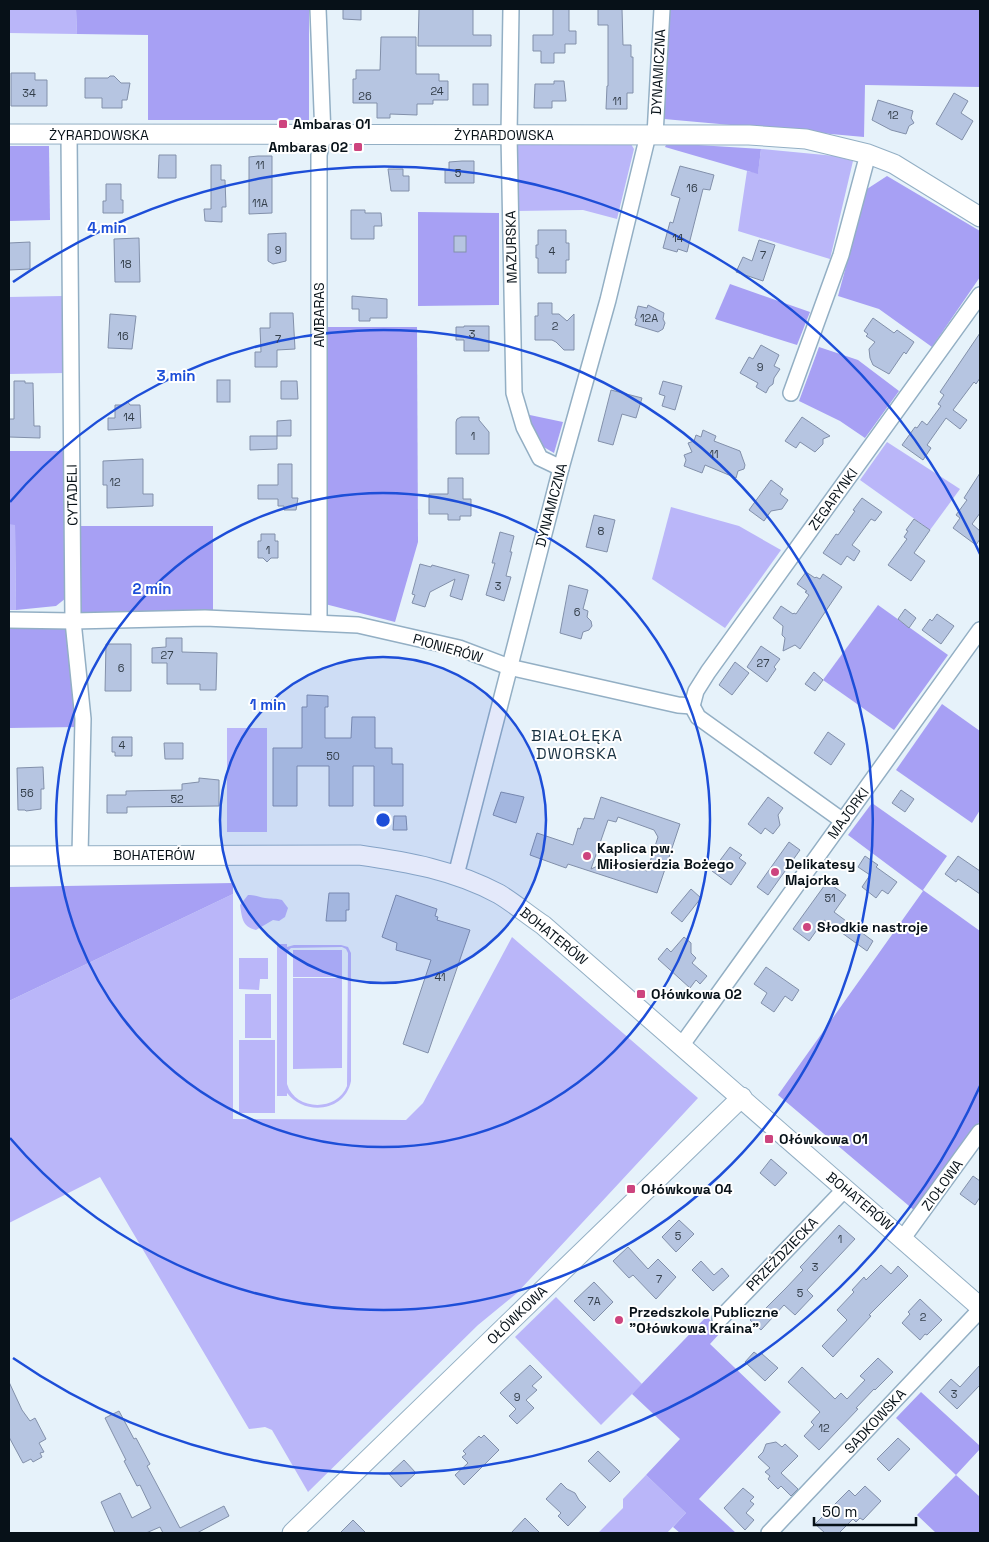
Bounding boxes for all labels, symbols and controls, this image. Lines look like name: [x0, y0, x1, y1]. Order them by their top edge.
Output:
street label: DYNAMICZNA: [647, 28, 669, 116]
house number: 24: [430, 84, 444, 98]
house number: 34: [22, 86, 36, 100]
house number: 26: [358, 89, 372, 103]
house number: 11: [612, 94, 622, 108]
house number: 12: [887, 108, 899, 122]
place label: Ambaras 01: [293, 115, 371, 133]
marker: Ambaras 01: [277, 118, 289, 130]
street label: ŻYRARDOWSKA: [49, 126, 149, 144]
street label: ŻYRARDOWSKA: [454, 126, 554, 144]
place label: Ambaras 02: [268, 138, 348, 156]
marker: Ambaras 02: [352, 141, 364, 153]
house number: 11: [255, 158, 265, 172]
house number: 5: [455, 166, 462, 180]
house number: 16: [686, 181, 698, 195]
house number: 11A: [252, 196, 268, 210]
street label: MAZURSKA: [501, 210, 521, 284]
text: 4 min: [87, 218, 127, 237]
house number: 14: [672, 231, 684, 245]
house number: 9: [275, 243, 282, 257]
house number: 4: [549, 244, 556, 258]
house number: 7: [760, 248, 766, 262]
house number: 18: [120, 257, 132, 271]
street label: AMBARAS: [310, 282, 328, 348]
house number: 12A: [640, 311, 658, 325]
house number: 2: [552, 319, 559, 333]
house number: 3: [469, 327, 476, 341]
house number: 16: [117, 329, 129, 343]
house number: 7: [275, 332, 281, 346]
house number: 9: [757, 360, 764, 374]
text: 3 min: [157, 366, 195, 385]
house number: 14: [123, 410, 135, 424]
house number: 1: [471, 429, 475, 443]
house number: 11: [709, 447, 719, 461]
street label: DYNAMICZNA: [531, 461, 571, 549]
street label: CYTADELI: [62, 464, 82, 526]
street label: ZEGARYNKI: [804, 464, 862, 534]
house number: 12: [109, 475, 121, 489]
house number: 8: [598, 524, 605, 538]
house number: 1: [266, 543, 270, 557]
text: 2 min: [133, 579, 171, 598]
house number: 3: [495, 579, 502, 593]
house number: 6: [574, 605, 581, 619]
street label: PIONIERÓW: [411, 629, 485, 667]
house number: 27: [161, 648, 173, 662]
house number: 27: [757, 656, 769, 670]
house number: 6: [118, 661, 125, 675]
text: 1 min: [250, 695, 286, 714]
district label: BIAŁOŁĘKA DWORSKA: [531, 725, 623, 764]
house number: 4: [119, 738, 126, 752]
house number: 50: [326, 749, 340, 763]
street label: MAJORKI: [823, 784, 873, 842]
house number: 56: [20, 786, 34, 800]
house number: 52: [170, 792, 184, 806]
centre of rings: [374, 811, 392, 829]
place label: Kaplica pw. Miłosierdzia Bożego: [597, 839, 734, 873]
street label: BOHATERÓW: [113, 846, 195, 864]
marker: Kaplica pw. Miłosierdzia Bożego: [581, 850, 593, 862]
place label: Delikatesy Majorka: [785, 855, 855, 889]
marker: Delikatesy Majorka: [769, 866, 781, 878]
house number: 51: [824, 891, 836, 905]
street label: BOHATERÓW: [516, 903, 592, 969]
place label: Słodkie nastroje: [817, 918, 928, 936]
marker: Słodkie nastroje: [801, 921, 813, 933]
house number: 41: [434, 970, 446, 984]
place label: Ołówkowa 02: [651, 985, 742, 1003]
marker: Ołówkowa 02: [635, 988, 647, 1000]
place label: Ołówkowa 01: [779, 1130, 868, 1148]
marker: Ołówkowa 01: [763, 1133, 775, 1145]
street label: ZIOŁOWA: [917, 1156, 967, 1214]
street label: BOHATERÓW: [823, 1168, 897, 1234]
place label: Ołówkowa 04: [641, 1180, 733, 1198]
marker: Ołówkowa 04: [625, 1183, 637, 1195]
street label: PRZEŹDZIECKA: [742, 1213, 822, 1295]
house number: 5: [675, 1229, 682, 1243]
house number: 1: [838, 1232, 842, 1246]
house number: 3: [812, 1260, 819, 1274]
house number: 7: [656, 1272, 662, 1286]
street label: OŁÓWKOWA: [483, 1282, 551, 1348]
house number: 5: [797, 1286, 804, 1300]
house number: 7A: [587, 1294, 601, 1308]
place label: Przedszkole Publiczne "Ołówkowa Kraina": [629, 1303, 779, 1337]
house number: 2: [920, 1310, 927, 1324]
marker: Przedszkole Publiczne "Ołówkowa Kraina": [613, 1314, 625, 1326]
street label: SADKOWSKA: [840, 1385, 910, 1457]
house number: 3: [951, 1387, 958, 1401]
house number: 9: [514, 1390, 521, 1404]
house number: 12: [818, 1421, 830, 1435]
scale bar: [814, 1494, 916, 1526]
text: 50 m: [822, 1502, 857, 1521]

